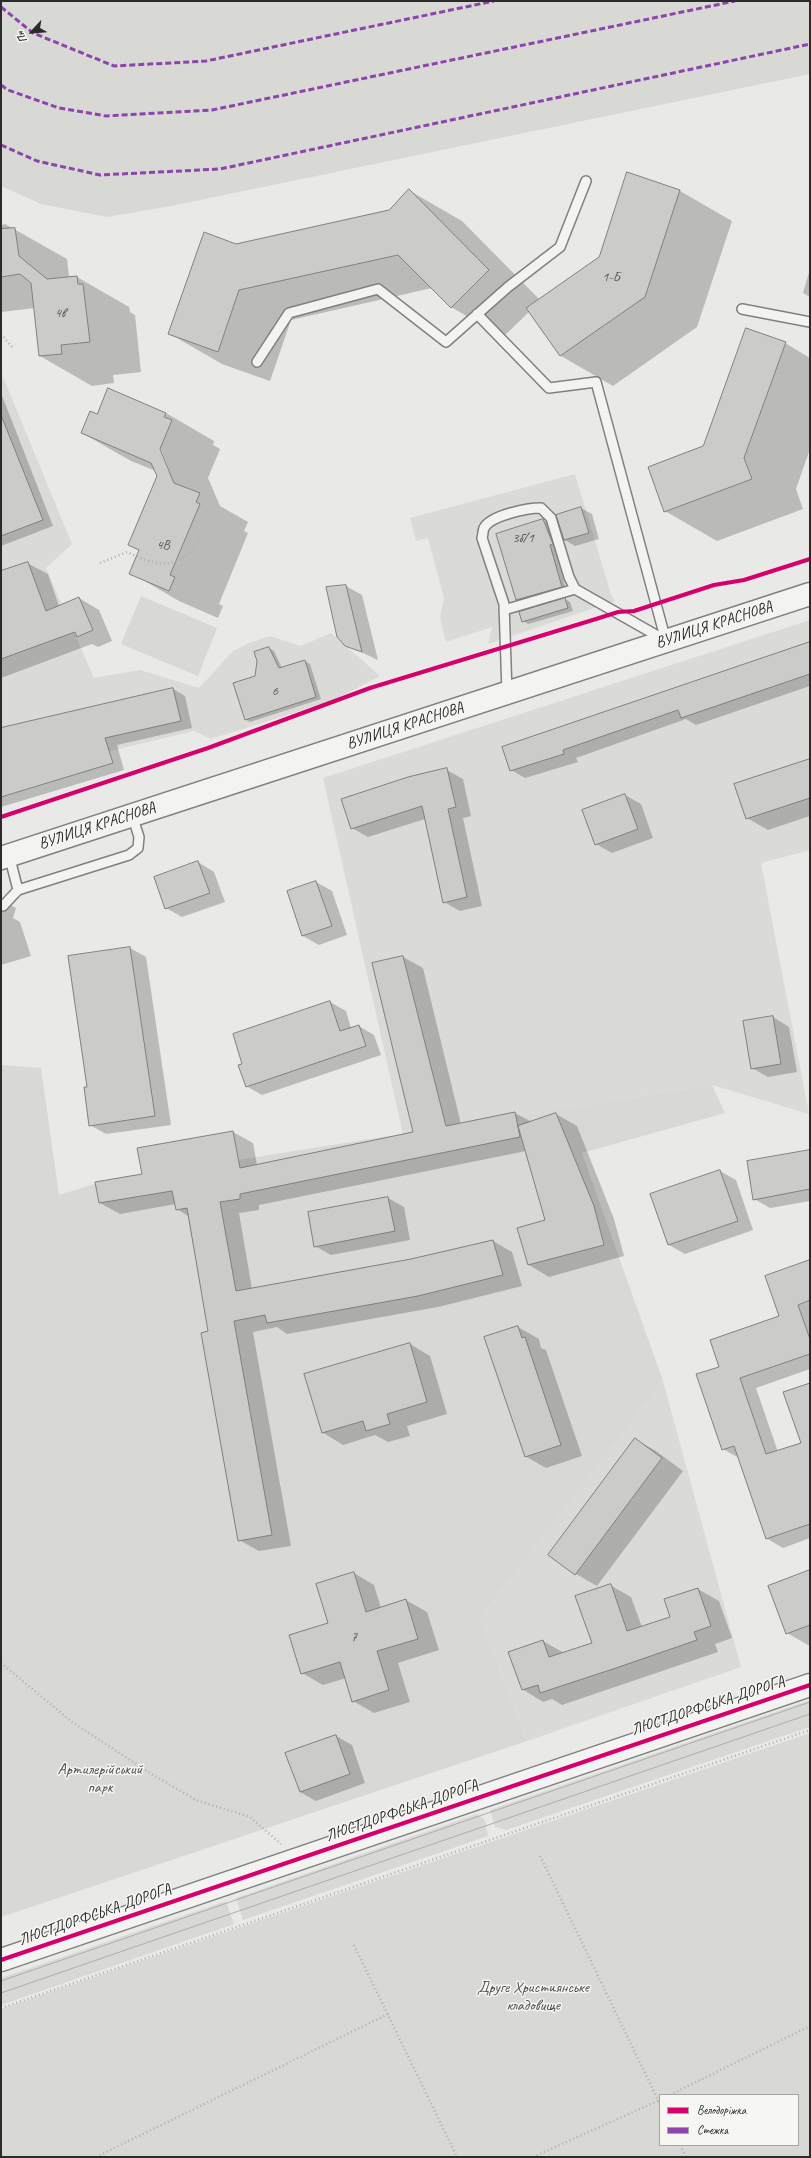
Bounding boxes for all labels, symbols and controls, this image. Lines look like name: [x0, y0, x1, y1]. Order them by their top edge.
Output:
north arrow: [12, 12, 52, 52]
text: Пн: [12, 29, 30, 46]
house number: 1-Б: [602, 269, 620, 285]
house number: 4в: [55, 305, 65, 321]
house number: 3б/1: [512, 530, 534, 546]
house number: 4B: [156, 537, 170, 553]
street label: ВУЛИЦЯ КРАСНОВА: [653, 597, 775, 653]
house number: 6: [272, 683, 278, 699]
street label: ВУЛИЦЯ КРАСНОВА: [344, 698, 466, 754]
street label: ВУЛИЦЯ КРАСНОВА: [36, 798, 158, 854]
house number: 7: [351, 1629, 357, 1645]
street label: ЛЮСТДОРФСЬКА ДОРОГА: [629, 1672, 787, 1740]
park label: Артилерійський парк: [58, 1760, 142, 1798]
street label: ЛЮСТДОРФСЬКА ДОРОГА: [323, 1776, 481, 1846]
street label: ЛЮСТДОРФСЬКА ДОРОГА: [16, 1880, 174, 1950]
park label: Друге Християнське кладовище: [477, 1978, 589, 2016]
legend: [659, 2094, 799, 2146]
text: Велодоріжка: [697, 2102, 746, 2118]
text: Стежка: [697, 2122, 728, 2138]

